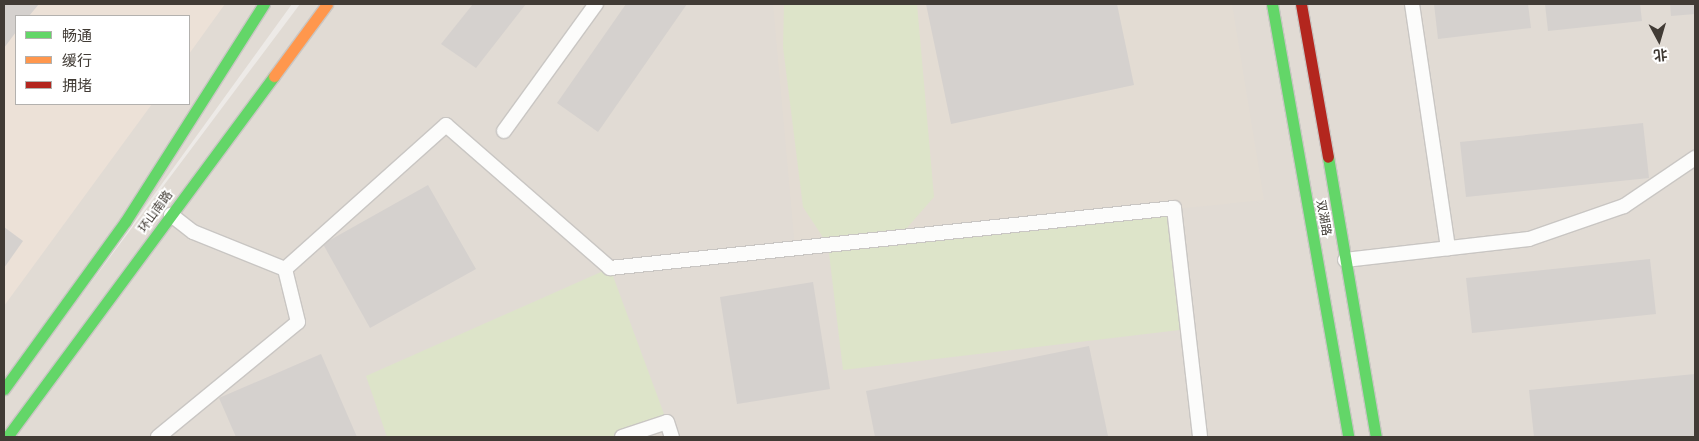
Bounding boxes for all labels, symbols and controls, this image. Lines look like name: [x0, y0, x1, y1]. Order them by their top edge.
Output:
legend: [15, 15, 190, 105]
north arrow: [1634, 15, 1684, 65]
text: 畅通: [62, 27, 92, 45]
text: 北: [1653, 46, 1668, 64]
text: 缓行: [62, 52, 92, 70]
text: 拥堵: [62, 77, 92, 95]
street label: 环山南路: [136, 188, 176, 236]
street label: 双湖路: [1313, 199, 1333, 237]

